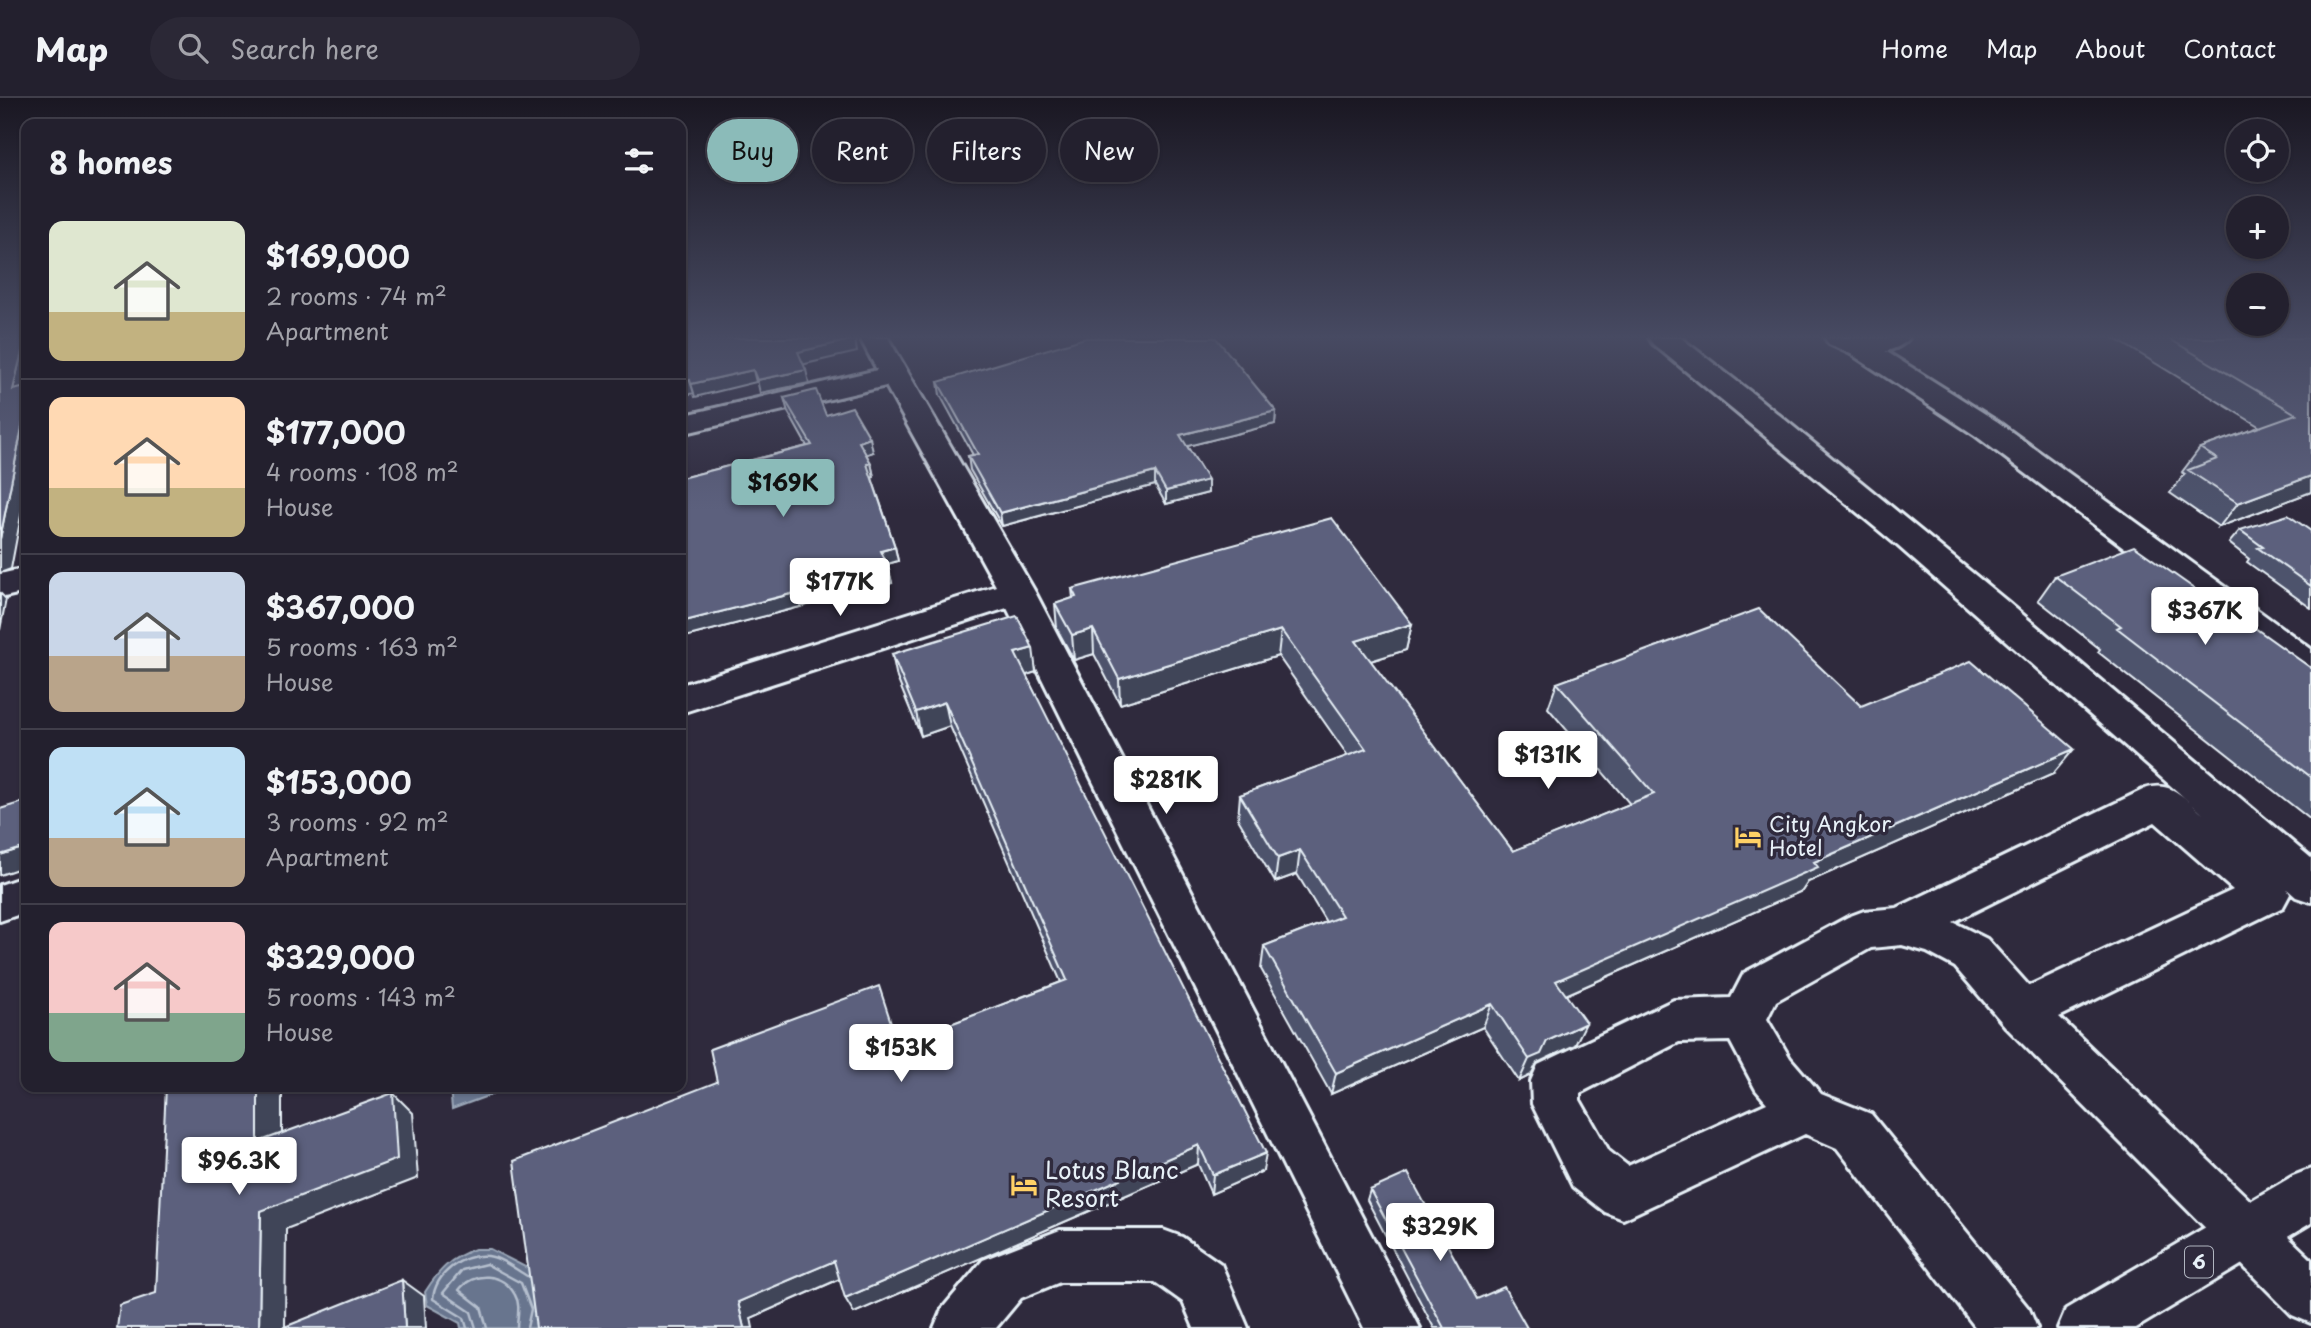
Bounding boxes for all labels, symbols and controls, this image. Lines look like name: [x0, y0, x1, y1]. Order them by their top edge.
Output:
search box: [150, 17, 640, 80]
text: Map: [35, 23, 108, 73]
icon: search: [174, 29, 212, 67]
text: Search here: [230, 29, 379, 68]
text: Home: [1881, 30, 1948, 66]
text: Map: [1986, 30, 2037, 66]
text: About: [2075, 30, 2145, 66]
text: Contact: [2183, 30, 2276, 66]
chip: Buy: [707, 119, 798, 182]
chip: Rent: [812, 119, 913, 182]
chip: Filters: [927, 119, 1046, 182]
chip: New: [1060, 119, 1158, 182]
map controls: [2226, 119, 2289, 336]
button: locate: [2226, 119, 2289, 182]
text: 8 homes: [49, 139, 172, 184]
icon: filters: [620, 142, 658, 180]
button: +: [2226, 196, 2289, 259]
text: $169,000: [266, 233, 410, 278]
icon: home: [105, 249, 189, 333]
button: −: [2226, 273, 2289, 336]
text: 2 rooms · 74 m²: [266, 278, 447, 313]
text: Apartment: [266, 313, 389, 348]
text: $177,000: [266, 409, 406, 454]
icon: home: [105, 425, 189, 509]
text: 4 rooms · 108 m²: [266, 454, 459, 489]
pin: $169K: [734, 460, 832, 519]
text: $169K: [747, 464, 819, 499]
text: House: [266, 489, 333, 524]
pin: $177K: [791, 559, 889, 618]
text: $177K: [806, 563, 874, 598]
text: $367,000: [266, 584, 415, 629]
pin: $367K: [2156, 588, 2254, 647]
text: $367K: [2167, 592, 2243, 627]
icon: home: [105, 600, 189, 684]
text: 5 rooms · 163 m²: [266, 629, 458, 664]
text: House: [266, 664, 333, 699]
pin: $131K: [1499, 732, 1597, 791]
text: $131K: [1514, 736, 1582, 771]
pin: $281K: [1117, 756, 1215, 816]
text: $153,000: [266, 759, 412, 804]
text: $281K: [1130, 761, 1202, 796]
icon: home: [105, 775, 189, 859]
text: 3 rooms · 92 m²: [266, 804, 449, 839]
place label: City Angkor Hotel: [1769, 807, 1891, 863]
hotel icon: City Angkor Hotel: [1733, 822, 1763, 852]
text: Apartment: [266, 839, 389, 874]
text: $329,000: [266, 934, 415, 979]
icon: home: [105, 950, 189, 1034]
text: 5 rooms · 143 m²: [266, 979, 456, 1014]
text: House: [266, 1014, 333, 1049]
pin: $153K: [852, 1024, 950, 1084]
text: $153K: [865, 1029, 937, 1064]
pin: $96.3K: [182, 1138, 296, 1197]
text: $96.3K: [198, 1142, 280, 1177]
place label: Lotus Blanc Resort: [1045, 1151, 1178, 1215]
hotel icon: Lotus Blanc Resort: [1009, 1170, 1039, 1200]
pin: $329K: [1391, 1204, 1489, 1263]
text: $329K: [1402, 1208, 1478, 1243]
road number: 6: [2185, 1246, 2213, 1278]

